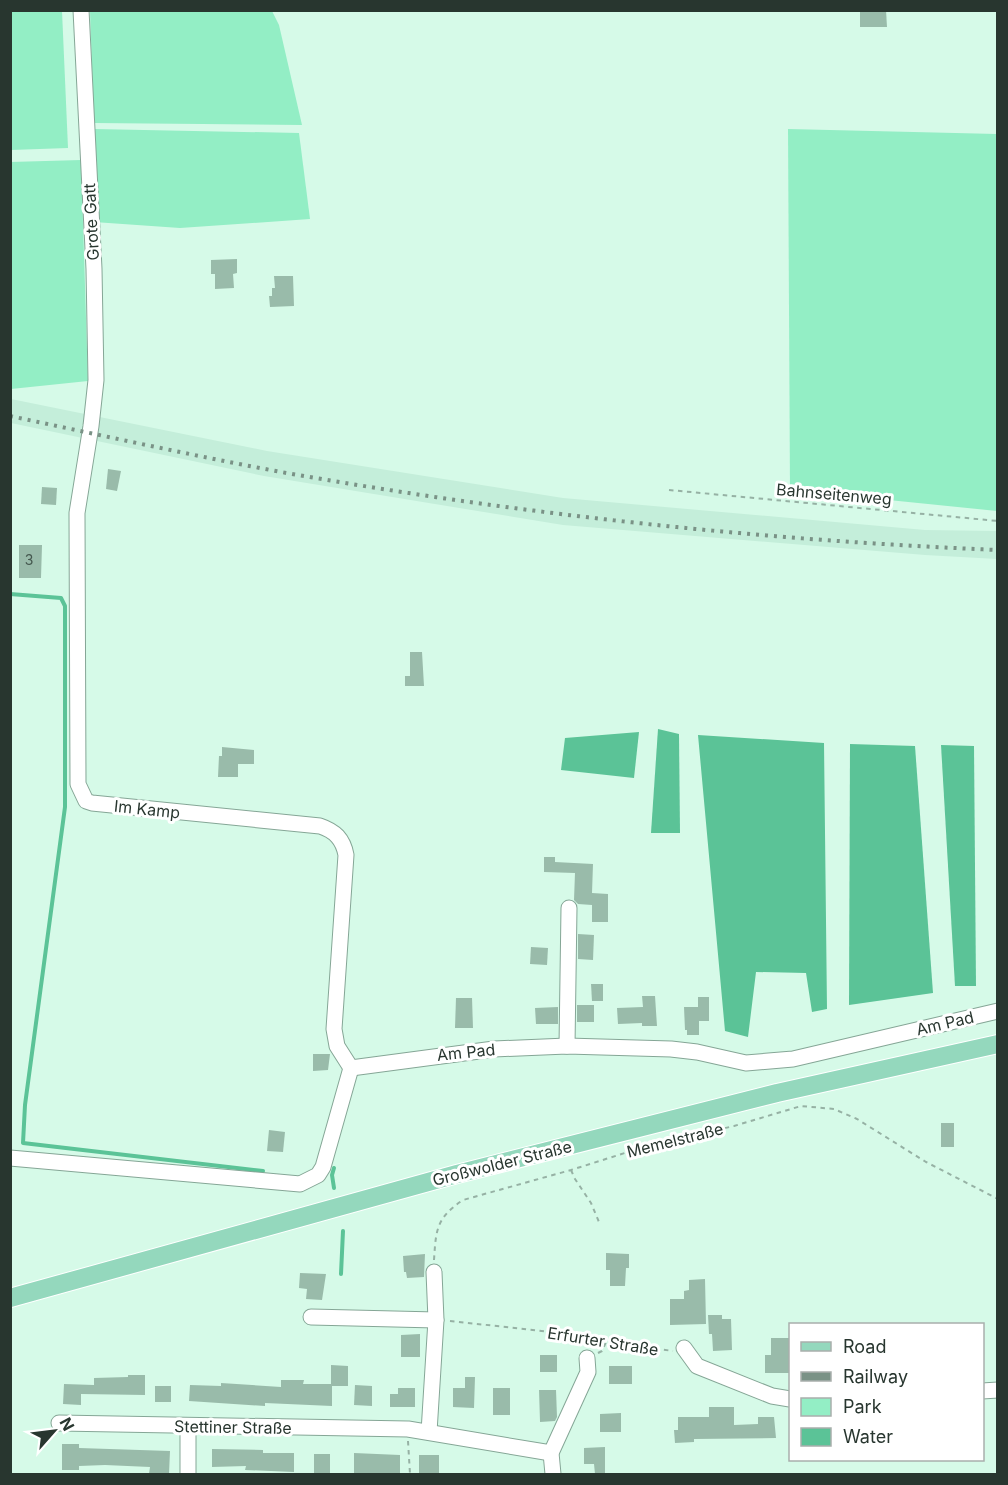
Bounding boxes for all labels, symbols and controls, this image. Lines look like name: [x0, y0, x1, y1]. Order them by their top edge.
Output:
street label: Grote Gatt: [79, 183, 103, 261]
street label: Bahnseitenweg: [775, 479, 893, 509]
house number: 3: [25, 551, 33, 568]
street label: Im Kamp: [113, 796, 181, 822]
street label: Am Pad: [914, 1007, 976, 1039]
street label: Am Pad: [436, 1039, 496, 1065]
street label: Memelstraße: [625, 1118, 725, 1162]
street label: Großwolder Straße: [430, 1136, 574, 1190]
street label: Erfurter Straße: [546, 1322, 660, 1360]
legend: [789, 1323, 984, 1461]
text: Road: [843, 1336, 886, 1357]
text: Railway: [843, 1366, 908, 1387]
text: Park: [843, 1396, 882, 1417]
north arrow: [24, 1401, 84, 1461]
text: N: [56, 1414, 79, 1434]
street label: Stettiner Straße: [174, 1416, 292, 1438]
text: Water: [843, 1426, 893, 1447]

